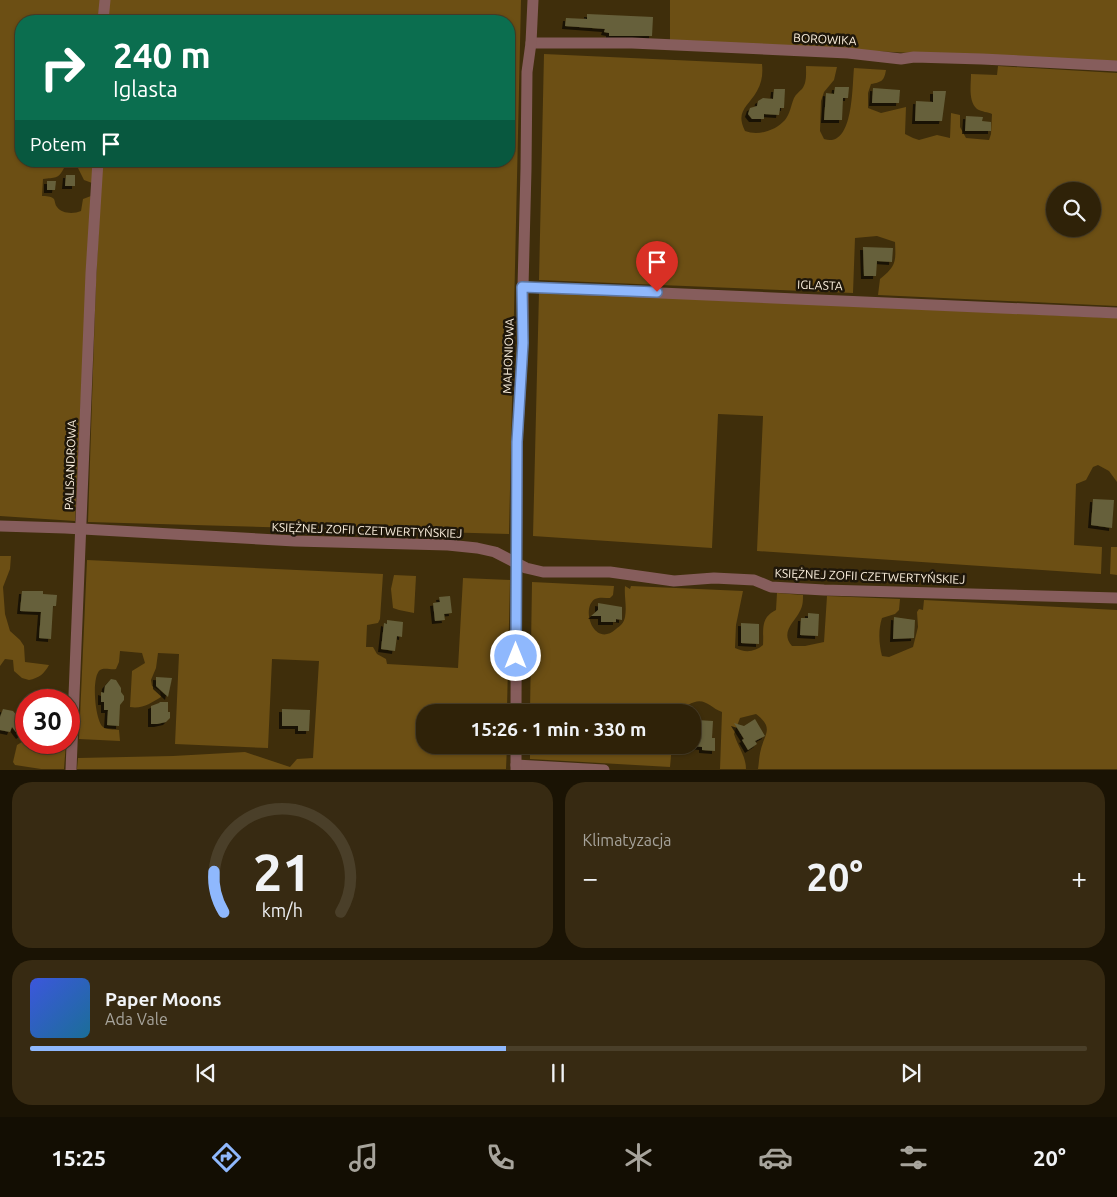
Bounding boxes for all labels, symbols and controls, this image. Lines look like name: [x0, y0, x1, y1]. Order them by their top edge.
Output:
street label: BOROWIKA: [793, 31, 857, 47]
icon: right: [30, 35, 95, 100]
text: 240 m: [113, 35, 211, 75]
text: Iglasta: [113, 76, 178, 101]
icon: arrive: [97, 130, 125, 158]
text: Potem: [30, 133, 87, 155]
map controls: [1046, 182, 1101, 237]
button: search: [1046, 182, 1101, 237]
pin: [636, 241, 678, 292]
icon: arrive: [643, 248, 671, 276]
street label: IGLASTA: [797, 278, 843, 292]
street label: MAHONIOWA: [500, 318, 516, 394]
street label: PALISANDROWA: [62, 419, 78, 510]
street label: KSIĘŻNEJ ZOFII CZETWERTYŃSKIEJ: [271, 520, 463, 540]
street label: KSIĘŻNEJ ZOFII CZETWERTYŃSKIEJ: [774, 566, 966, 586]
position arrow: [489, 629, 541, 681]
speed limit sign: 30: [15, 689, 80, 754]
text: 15:26 · 1 min · 330 m: [471, 718, 646, 740]
text: Klimatyzacja: [583, 831, 672, 849]
text: 21: [253, 843, 312, 901]
text: 20°: [807, 856, 863, 898]
text: −: [583, 862, 598, 893]
text: +: [1071, 862, 1087, 893]
text: km/h: [262, 900, 303, 920]
text: Paper Moons: [105, 988, 222, 1010]
text: Ada Vale: [105, 1010, 168, 1028]
icon: previous: [192, 1059, 220, 1087]
icon: pause: [544, 1059, 572, 1087]
icon: next: [897, 1059, 925, 1087]
icon: directions: [209, 1140, 244, 1175]
icon: music: [346, 1140, 381, 1175]
icon: phone: [483, 1140, 518, 1175]
icon: climate: [621, 1140, 656, 1175]
icon: car: [758, 1140, 793, 1175]
icon: filters: [896, 1140, 931, 1175]
text: 15:25: [51, 1145, 106, 1170]
text: 20°: [1033, 1145, 1066, 1170]

